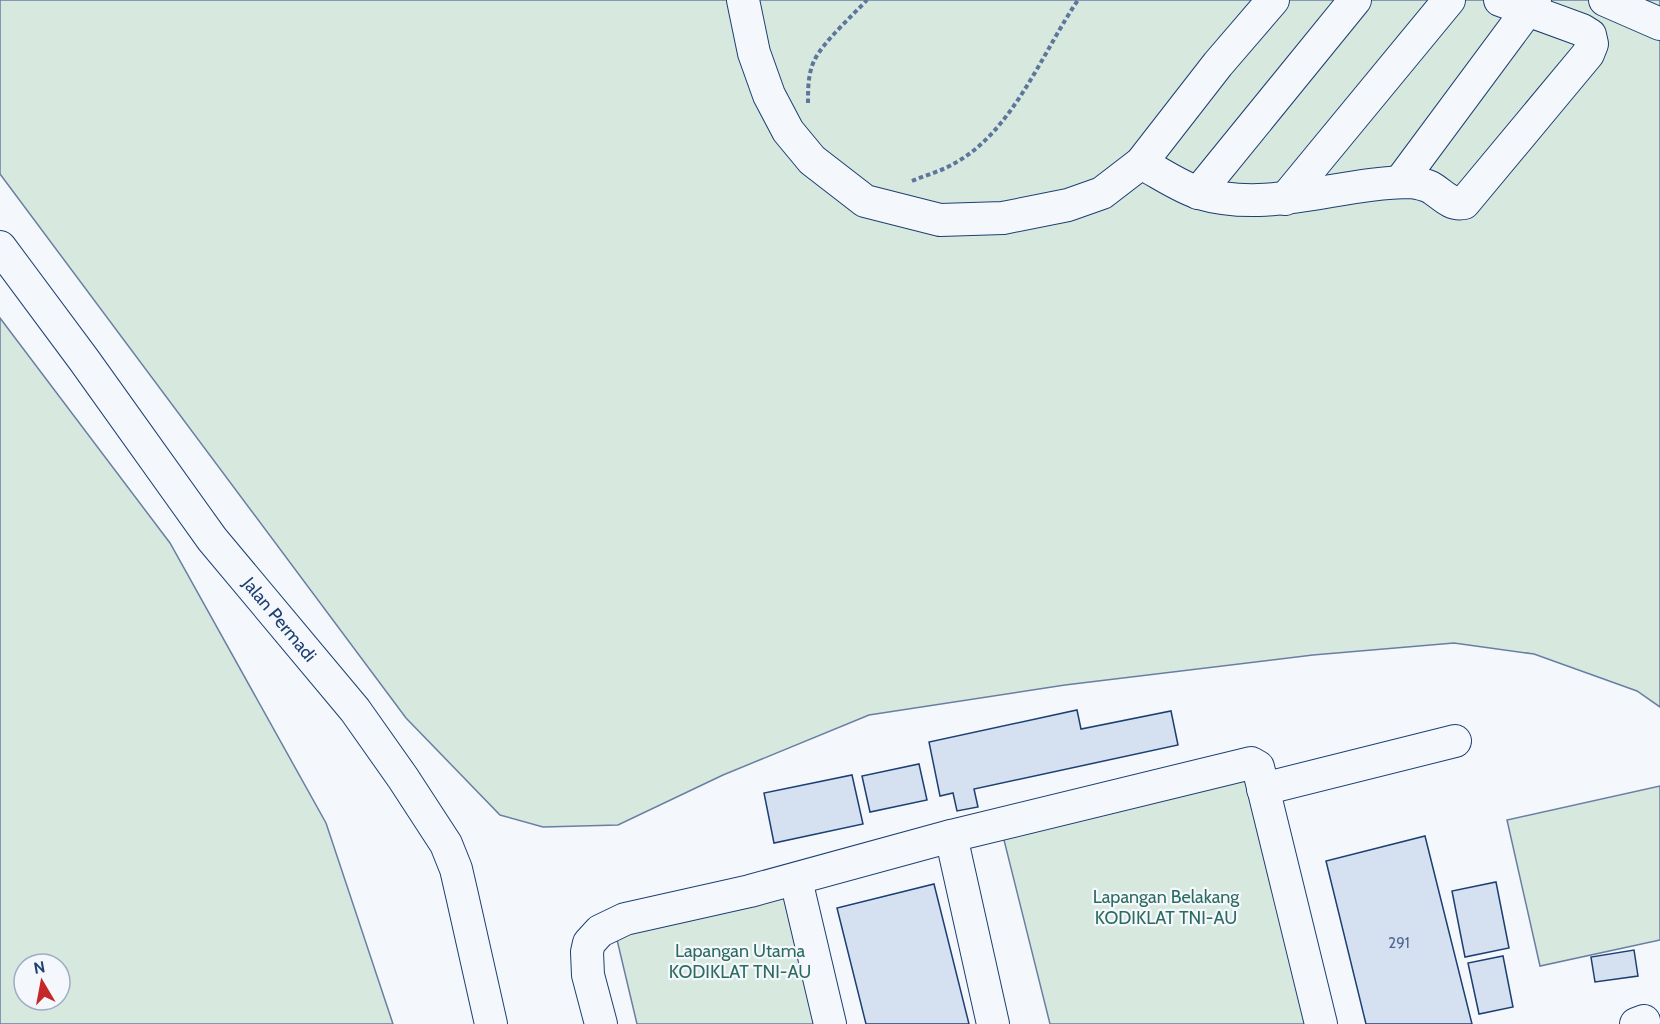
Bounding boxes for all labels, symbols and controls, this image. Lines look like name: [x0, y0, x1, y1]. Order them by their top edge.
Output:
street label: Jalan Permadi: [237, 572, 321, 666]
park label: Lapangan Belakang KODIKLAT TNI-AU: [1093, 886, 1240, 929]
house number: 291: [1388, 934, 1410, 952]
park label: Lapangan Utama KODIKLAT TNI-AU: [669, 940, 811, 983]
north arrow: [12, 952, 72, 1012]
text: N: [32, 957, 47, 978]

